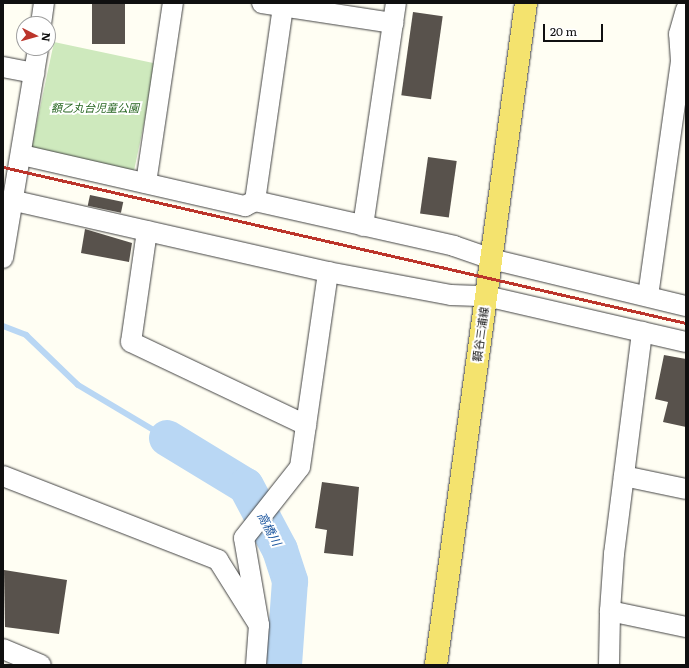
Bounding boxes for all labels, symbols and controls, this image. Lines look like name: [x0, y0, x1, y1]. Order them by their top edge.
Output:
north arrow: [16, 16, 56, 56]
scale bar: [545, 16, 605, 42]
text: 20 m: [550, 22, 577, 40]
text: N: [39, 32, 55, 43]
park label: 額乙丸台児童公園: [51, 100, 139, 114]
street label: 額谷三浦線: [470, 306, 490, 362]
water label: 高橋川: [254, 510, 284, 548]

